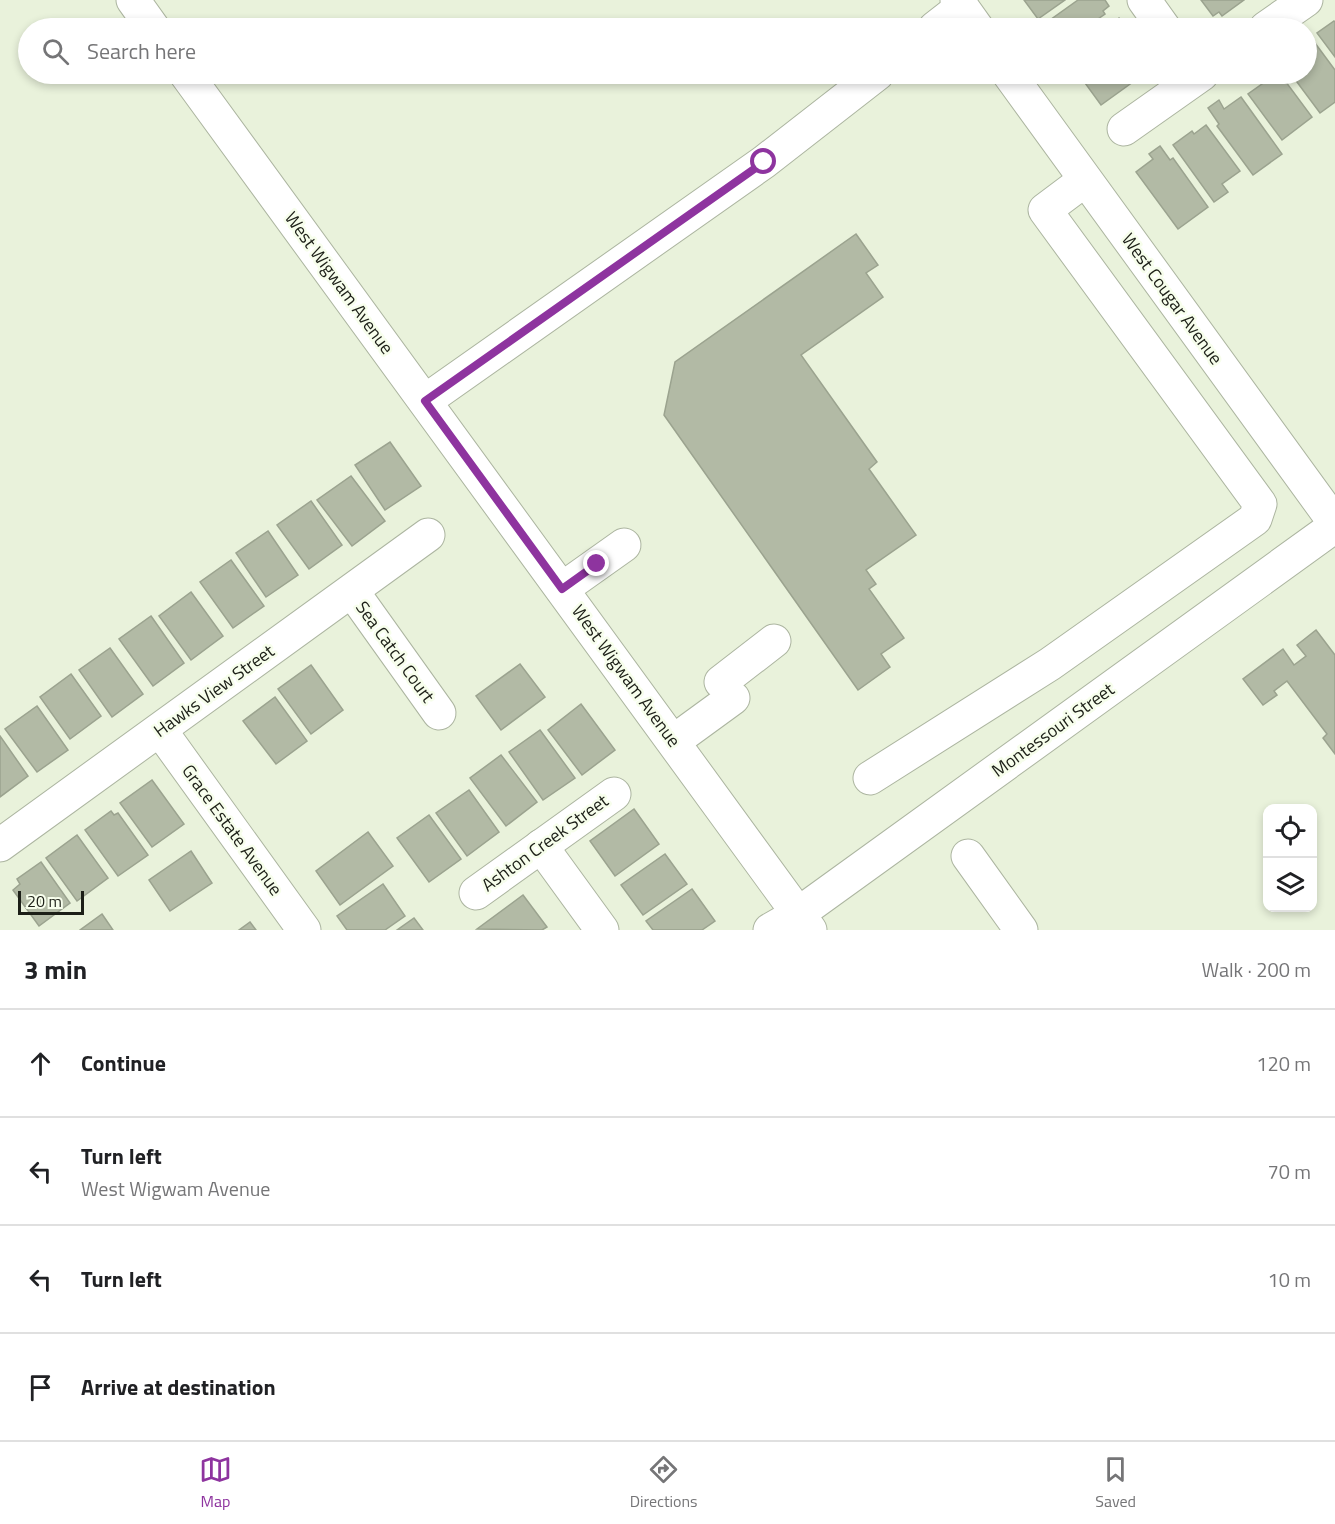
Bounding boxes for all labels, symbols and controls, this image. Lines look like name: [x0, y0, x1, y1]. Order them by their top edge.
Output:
search box: [18, 18, 1317, 84]
text: Search here: [87, 34, 196, 68]
icon: search: [39, 35, 72, 68]
route start: [750, 148, 776, 174]
street label: West Wigwam Avenue: [278, 206, 400, 360]
street label: West Cougar Avenue: [1115, 227, 1229, 370]
route end: [583, 550, 609, 576]
street label: Sea Catch Court: [349, 595, 442, 709]
street label: West Wigwam Avenue: [565, 599, 687, 753]
street label: Hawks View Street: [148, 637, 280, 744]
street label: Montessouri Street: [986, 675, 1120, 783]
street label: Grace Estate Avenue: [175, 758, 289, 901]
street label: Ashton Creek Street: [476, 787, 614, 898]
map controls: [1263, 804, 1317, 912]
button: locate: [1263, 804, 1317, 858]
button: layers: [1263, 858, 1317, 912]
scale bar: [18, 888, 84, 916]
text: 20 m: [27, 889, 62, 913]
text: 3 min: [24, 950, 87, 989]
text: Walk · 200 m: [1202, 954, 1311, 985]
text: Continue: [81, 1046, 166, 1080]
icon: ahead: [24, 1047, 57, 1080]
text: 120 m: [1256, 1048, 1311, 1079]
text: Turn left: [81, 1139, 162, 1173]
icon: left: [24, 1155, 57, 1188]
text: 70 m: [1267, 1156, 1311, 1187]
text: West Wigwam Avenue: [81, 1173, 270, 1204]
text: Turn left: [81, 1262, 162, 1296]
icon: left: [24, 1263, 57, 1296]
text: 10 m: [1267, 1264, 1311, 1295]
text: Arrive at destination: [81, 1370, 276, 1404]
icon: arrive: [24, 1371, 57, 1404]
tab: Map: [199, 1453, 232, 1513]
tab: Directions: [630, 1453, 698, 1513]
tab: Saved: [1095, 1453, 1136, 1513]

